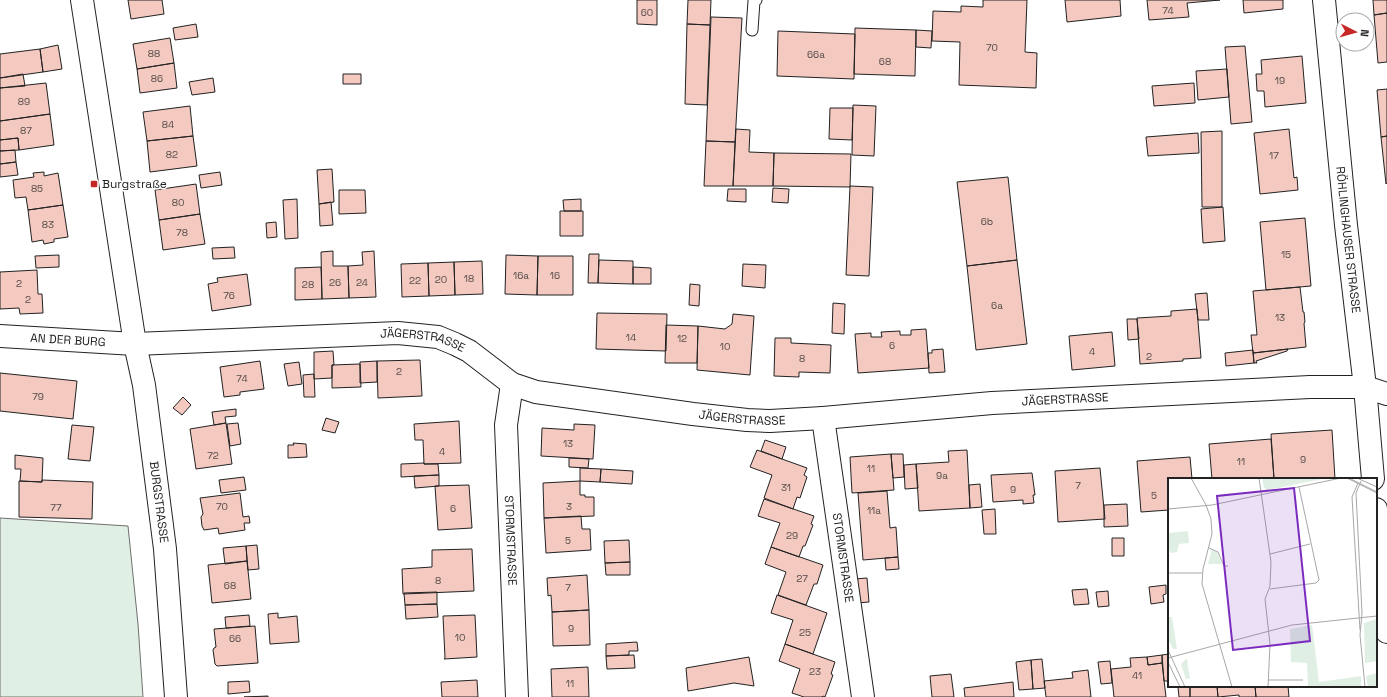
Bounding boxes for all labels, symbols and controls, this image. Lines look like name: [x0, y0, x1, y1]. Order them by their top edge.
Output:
house number: 74: [1162, 4, 1174, 17]
house number: 60: [641, 6, 653, 19]
north arrow: [1335, 12, 1375, 52]
text: N: [1358, 29, 1372, 37]
house number: 70: [986, 41, 998, 54]
house number: 88: [148, 47, 160, 60]
house number: 66a: [807, 48, 825, 61]
house number: 68: [879, 55, 891, 68]
house number: 86: [151, 72, 163, 85]
house number: 19: [1275, 74, 1285, 87]
house number: 89: [18, 95, 30, 108]
house number: 84: [162, 118, 174, 131]
house number: 87: [20, 124, 32, 137]
house number: 82: [166, 148, 178, 161]
house number: 17: [1269, 149, 1279, 162]
street label: RÖHLINGHAUSER STRASSE: [1332, 166, 1364, 314]
place label: Burgstraße: [102, 176, 167, 192]
marker: Burgstraße: [89, 179, 99, 189]
house number: 85: [31, 182, 43, 195]
house number: 80: [172, 196, 184, 209]
house number: 6b: [981, 215, 993, 228]
house number: 83: [42, 218, 54, 231]
house number: 78: [176, 226, 188, 239]
house number: 15: [1281, 248, 1291, 261]
house number: 16a: [513, 269, 529, 282]
house number: 16: [550, 269, 560, 282]
house number: 18: [464, 272, 474, 285]
house number: 20: [435, 273, 447, 286]
house number: 22: [409, 274, 421, 287]
house number: 26: [329, 276, 341, 289]
house number: 24: [356, 276, 368, 289]
house number: 2: [16, 277, 22, 290]
house number: 28: [302, 278, 314, 291]
house number: 76: [223, 289, 235, 302]
house number: 2: [25, 293, 31, 306]
house number: 6a: [991, 299, 1003, 312]
house number: 13: [1275, 311, 1285, 324]
street label: JÄGERSTRASSE: [380, 325, 468, 356]
street label: AN DER BURG: [30, 330, 106, 350]
house number: 14: [626, 331, 636, 344]
house number: 12: [677, 332, 687, 345]
house number: 6: [889, 339, 895, 352]
house number: 10: [720, 340, 730, 353]
house number: 4: [1089, 345, 1095, 358]
house number: 2: [1146, 350, 1152, 363]
house number: 8: [799, 352, 805, 365]
house number: 2: [396, 365, 402, 378]
house number: 74: [236, 372, 248, 385]
street label: JÄGERSTRASSE: [1021, 389, 1109, 410]
house number: 79: [32, 390, 44, 403]
street label: JÄGERSTRASSE: [698, 407, 786, 429]
house number: 13: [563, 437, 573, 450]
house number: 4: [439, 445, 445, 458]
house number: 72: [207, 449, 219, 462]
house number: 9: [1300, 453, 1306, 466]
house number: 11: [1237, 455, 1245, 468]
street label: BURGSTRASSE: [146, 460, 172, 544]
house number: 11: [867, 462, 875, 475]
house number: 9a: [936, 469, 948, 482]
inset map: [1168, 478, 1377, 687]
house number: 7: [1075, 479, 1081, 492]
house number: 31: [781, 481, 791, 494]
house number: 9: [1010, 483, 1016, 496]
house number: 5: [1151, 489, 1157, 502]
street label: STORMSTRASSE: [501, 495, 520, 586]
house number: 70: [216, 500, 228, 513]
house number: 3: [566, 500, 572, 513]
house number: 77: [50, 501, 62, 514]
house number: 6: [450, 502, 456, 515]
house number: 11a: [867, 504, 881, 517]
street label: STORMSTRASSE: [829, 512, 857, 604]
house number: 29: [786, 529, 798, 542]
house number: 5: [565, 534, 571, 547]
house number: 27: [796, 572, 808, 585]
house number: 8: [435, 574, 441, 587]
house number: 68: [224, 579, 236, 592]
house number: 7: [565, 581, 571, 594]
house number: 9: [568, 622, 574, 635]
house number: 25: [799, 626, 811, 639]
house number: 10: [455, 631, 465, 644]
house number: 66: [229, 632, 241, 645]
house number: 23: [809, 665, 821, 678]
house number: 41: [1132, 669, 1142, 682]
house number: 11: [566, 677, 574, 690]

